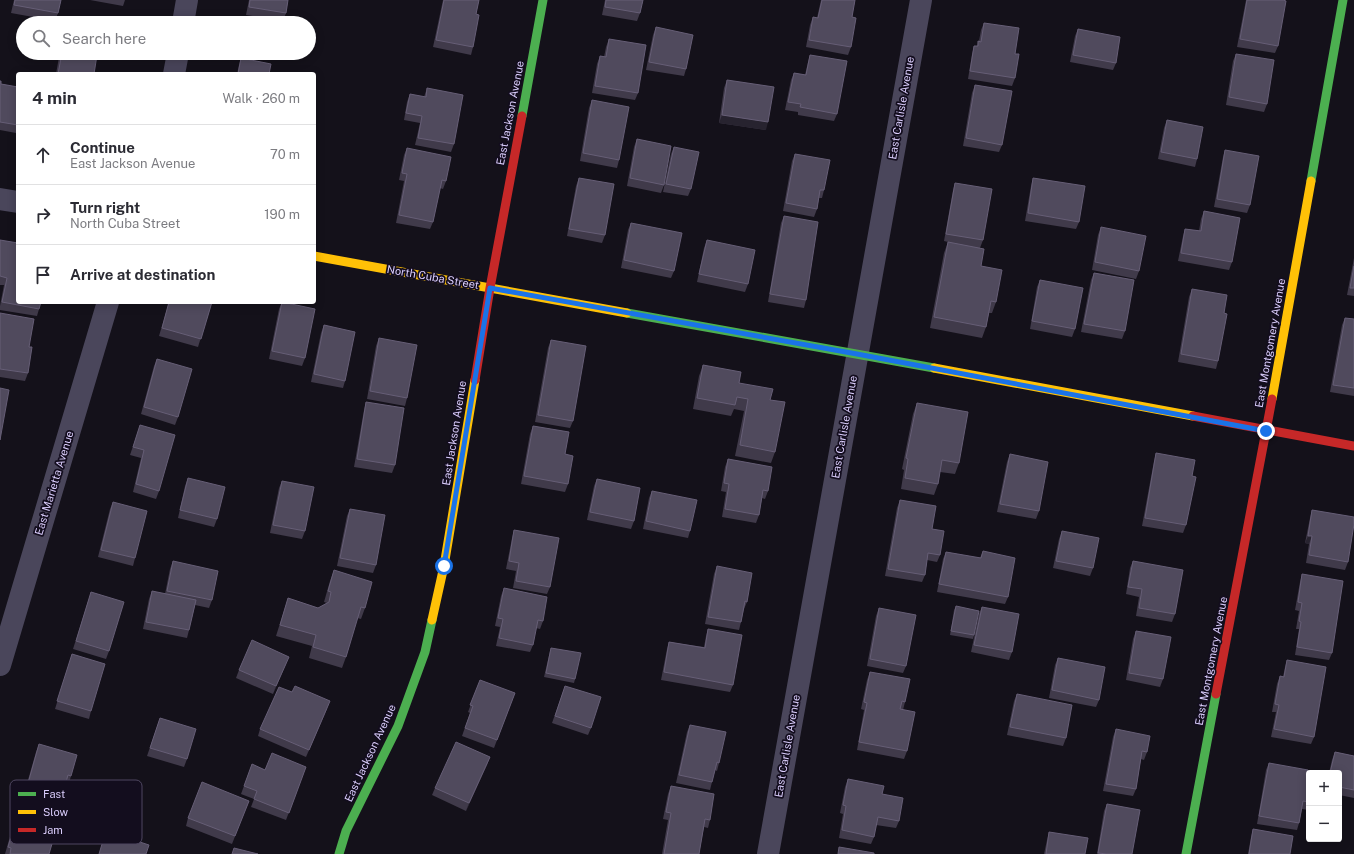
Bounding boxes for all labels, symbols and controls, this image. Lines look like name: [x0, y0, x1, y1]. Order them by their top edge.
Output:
search box: [16, 16, 316, 60]
icon: search: [30, 27, 52, 49]
text: Search here: [62, 30, 146, 47]
street label: East Carlisle Avenue: [886, 56, 916, 160]
street label: East Jackson Avenue: [494, 60, 526, 166]
text: 4 min: [32, 88, 77, 108]
text: Walk · 260 m: [222, 91, 300, 106]
text: Continue: [70, 139, 135, 156]
icon: ahead: [32, 144, 54, 166]
text: 70 m: [270, 147, 300, 162]
text: East Jackson Avenue: [70, 156, 195, 171]
text: Turn right: [70, 199, 140, 216]
icon: right: [32, 204, 54, 226]
text: 190 m: [264, 207, 300, 222]
text: North Cuba Street: [70, 216, 180, 231]
street label: North Cuba Street: [386, 263, 480, 291]
icon: arrive: [32, 264, 54, 286]
text: Arrive at destination: [70, 266, 215, 283]
street label: East Montgomery Avenue: [1253, 277, 1287, 409]
street label: East Carlisle Avenue: [829, 375, 859, 479]
street label: East Jackson Avenue: [440, 380, 468, 486]
route end: [1257, 422, 1275, 440]
street label: East Marietta Avenue: [32, 429, 76, 537]
route start: [435, 557, 453, 575]
street label: East Montgomery Avenue: [1193, 596, 1229, 726]
street label: East Carlisle Avenue: [772, 694, 802, 798]
street label: East Jackson Avenue: [342, 702, 398, 804]
map controls: [1306, 770, 1342, 842]
button: +: [1306, 770, 1342, 806]
legend: [10, 780, 142, 844]
text: Fast: [43, 788, 65, 800]
text: Slow: [43, 806, 69, 818]
button: −: [1306, 806, 1342, 842]
text: Jam: [43, 824, 63, 836]

